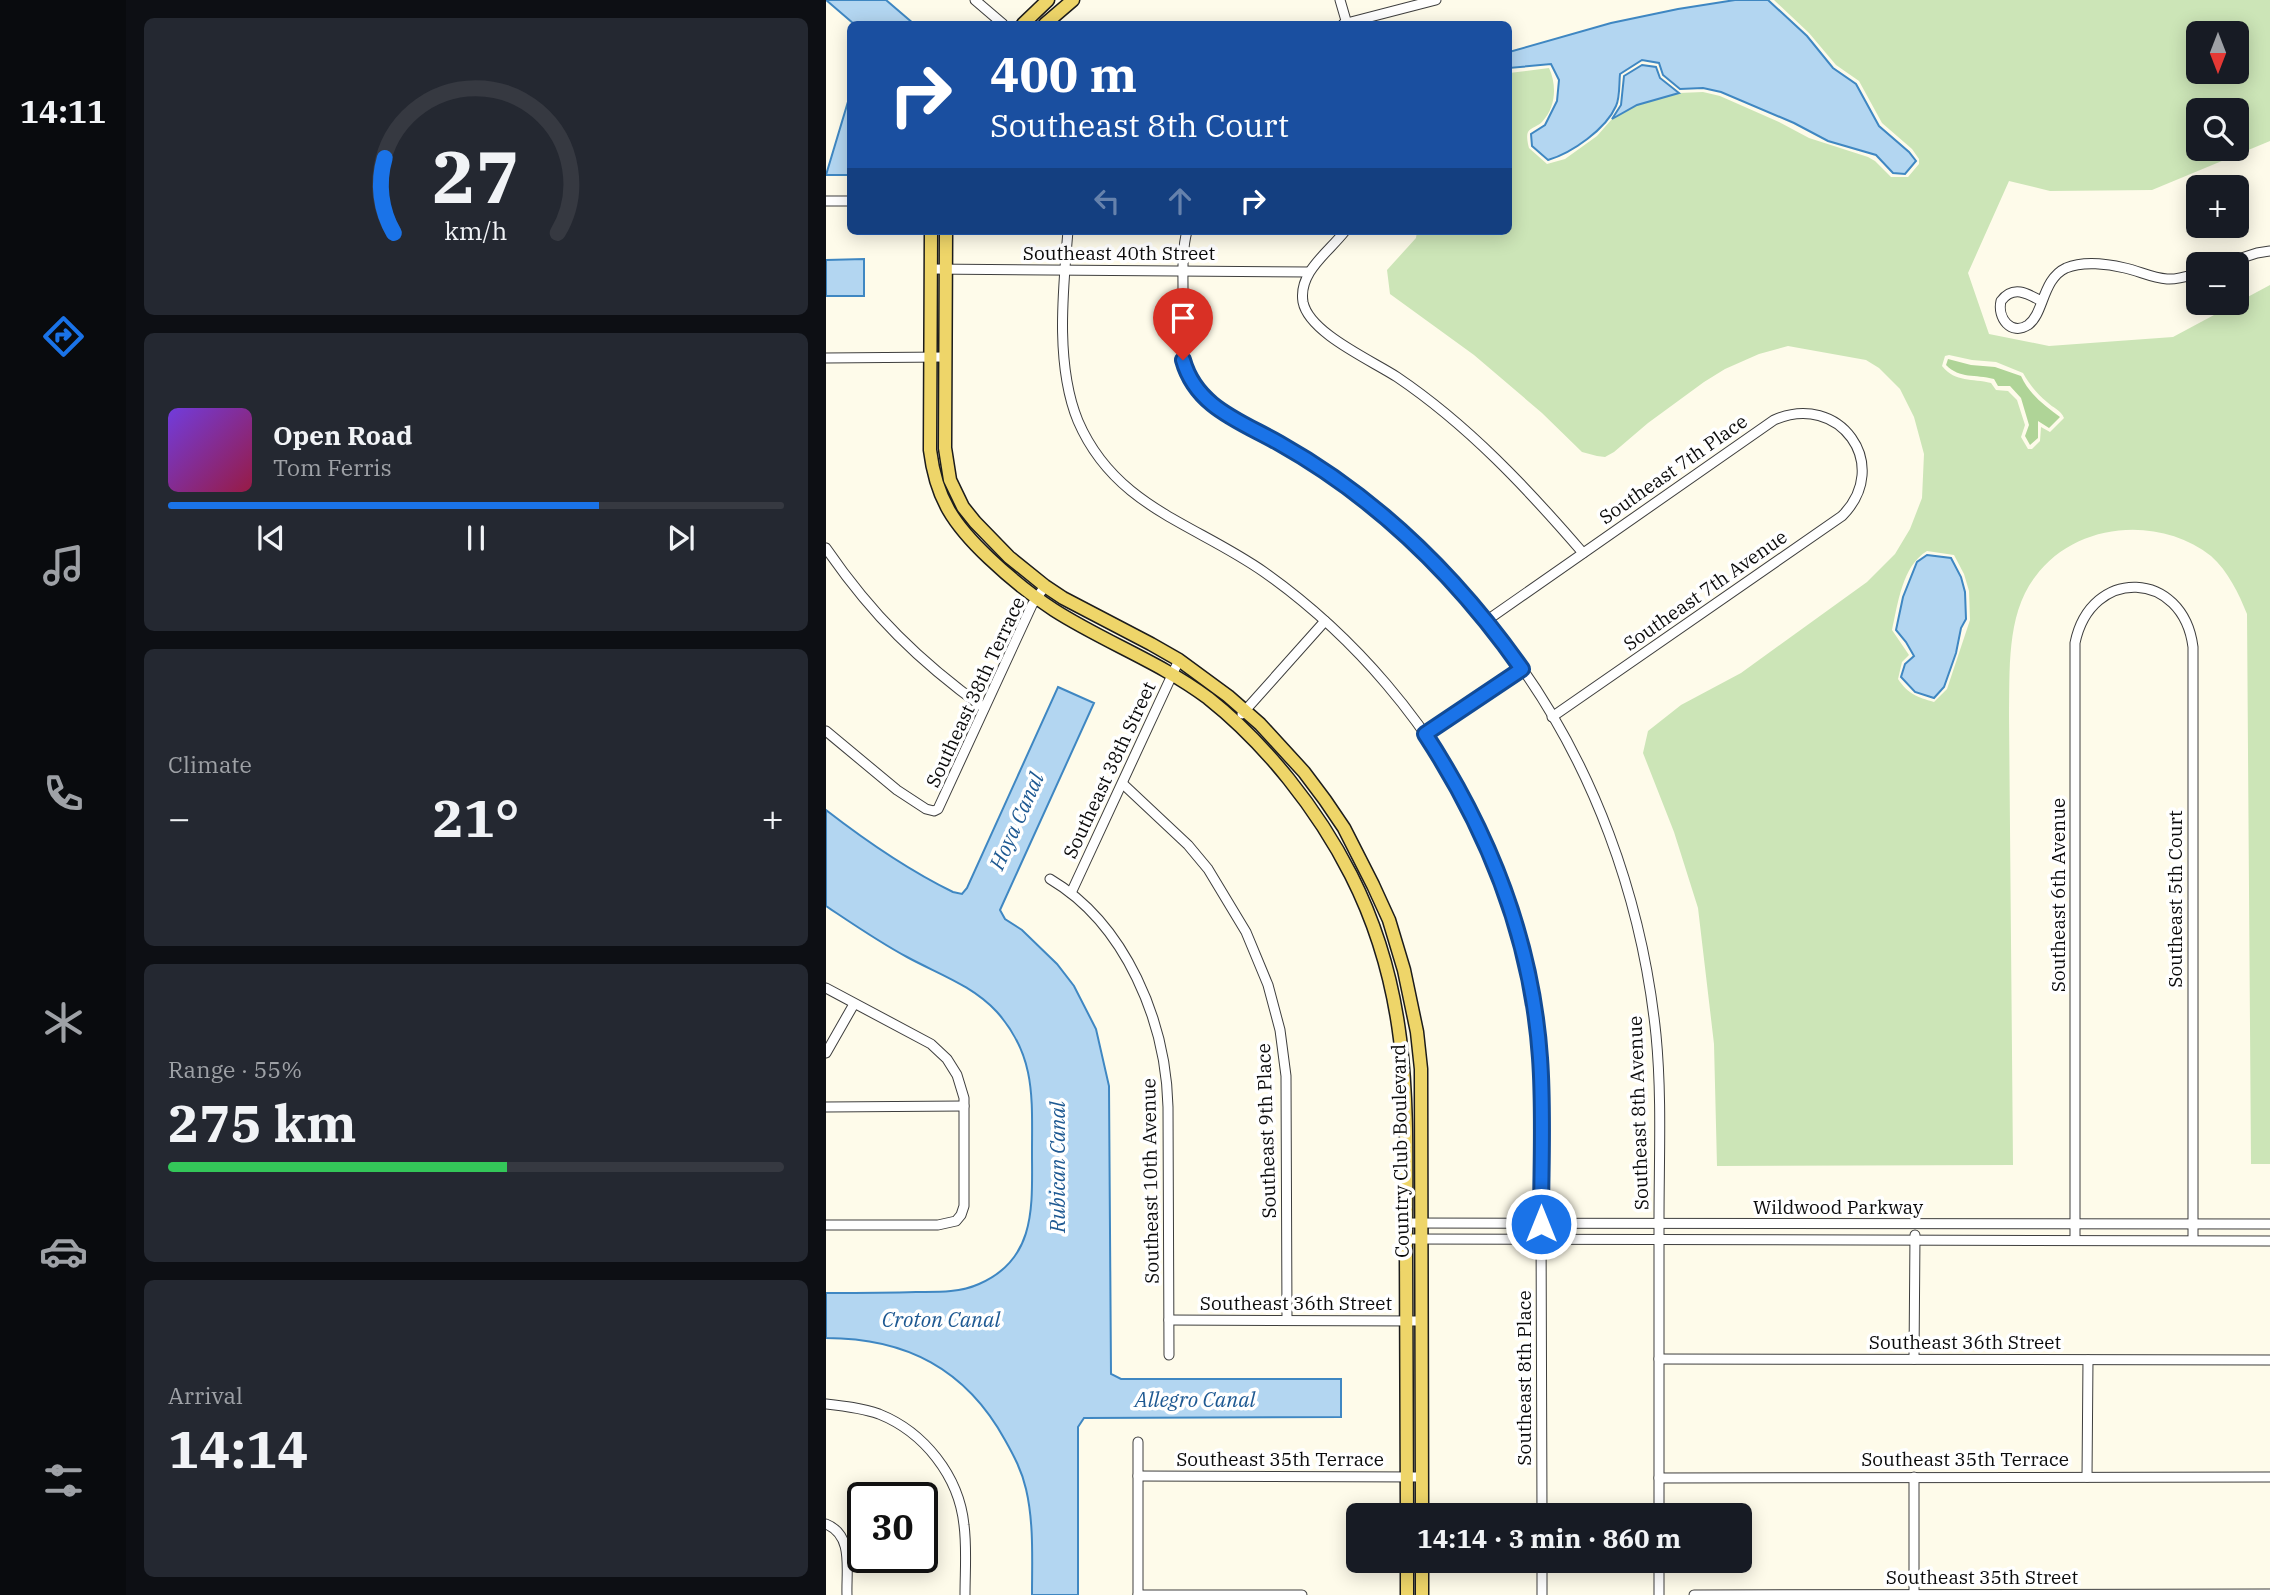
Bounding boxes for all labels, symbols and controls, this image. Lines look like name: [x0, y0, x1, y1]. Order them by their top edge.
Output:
north arrow: [2186, 21, 2249, 84]
map controls: [2186, 21, 2249, 315]
text: 400 m: [990, 42, 1137, 105]
icon: right: [875, 49, 966, 140]
text: 14:11: [20, 90, 106, 132]
button: search: [2186, 98, 2249, 161]
text: Southeast 8th Court: [990, 104, 1289, 146]
text: 27: [432, 128, 520, 223]
button: +: [2186, 175, 2249, 238]
icon: left: [1088, 182, 1126, 220]
icon: ahead: [1161, 182, 1199, 220]
icon: right: [1234, 182, 1272, 220]
text: km/h: [444, 214, 508, 247]
street label: Southeast 40th Street: [1023, 241, 1215, 265]
button: −: [2186, 252, 2249, 315]
pin: [1153, 288, 1213, 360]
icon: arrive: [1164, 299, 1202, 337]
icon: directions: [39, 312, 88, 361]
street label: Southeast 7th Place: [1594, 409, 1752, 529]
text: Open Road: [273, 418, 412, 452]
text: Tom Ferris: [273, 452, 392, 482]
icon: previous: [252, 519, 290, 557]
icon: pause: [457, 519, 495, 557]
icon: next: [662, 519, 700, 557]
street label: Southeast 7th Avenue: [1619, 524, 1791, 656]
icon: music: [39, 541, 88, 590]
street label: Southeast 38th Terrace: [920, 593, 1030, 791]
street label: Southeast 38th Street: [1057, 677, 1161, 862]
text: Climate: [168, 749, 252, 779]
water label: Hoya Canal: [982, 767, 1050, 875]
icon: phone: [39, 769, 88, 818]
text: 21°: [433, 784, 519, 851]
text: −: [168, 793, 191, 842]
text: +: [761, 793, 784, 842]
street label: Southeast 6th Avenue: [2046, 798, 2070, 992]
street label: Southeast 5th Court: [2163, 810, 2187, 988]
icon: climate: [39, 998, 88, 1047]
street label: Southeast 8th Avenue: [1623, 1015, 1653, 1211]
street label: Southeast 9th Place: [1251, 1043, 1281, 1219]
street label: Country Club Boulevard: [1386, 1044, 1414, 1258]
text: Range · 55%: [168, 1054, 302, 1084]
street label: Southeast 10th Avenue: [1136, 1078, 1164, 1284]
text: 275 km: [168, 1089, 357, 1156]
water label: Rubican Canal: [1043, 1100, 1071, 1234]
position arrow: [1504, 1187, 1578, 1261]
street label: Wildwood Parkway: [1753, 1195, 1924, 1219]
icon: car: [39, 1227, 88, 1276]
street label: Southeast 8th Place: [1512, 1290, 1536, 1466]
street label: Southeast 36th Street: [1200, 1291, 1392, 1315]
water label: Croton Canal: [882, 1305, 1001, 1333]
street label: Southeast 36th Street: [1869, 1330, 2061, 1354]
text: Arrival: [168, 1380, 243, 1410]
water label: Allegro Canal: [1133, 1385, 1257, 1413]
text: 14:14: [168, 1415, 309, 1482]
street label: Southeast 35th Terrace: [1176, 1447, 1384, 1471]
street label: Southeast 35th Terrace: [1861, 1447, 2069, 1471]
icon: filters: [39, 1456, 88, 1505]
speed limit sign: 30: [847, 1482, 938, 1573]
text: 14:14 · 3 min · 860 m: [1417, 1521, 1681, 1555]
street label: Southeast 35th Street: [1886, 1565, 2078, 1589]

